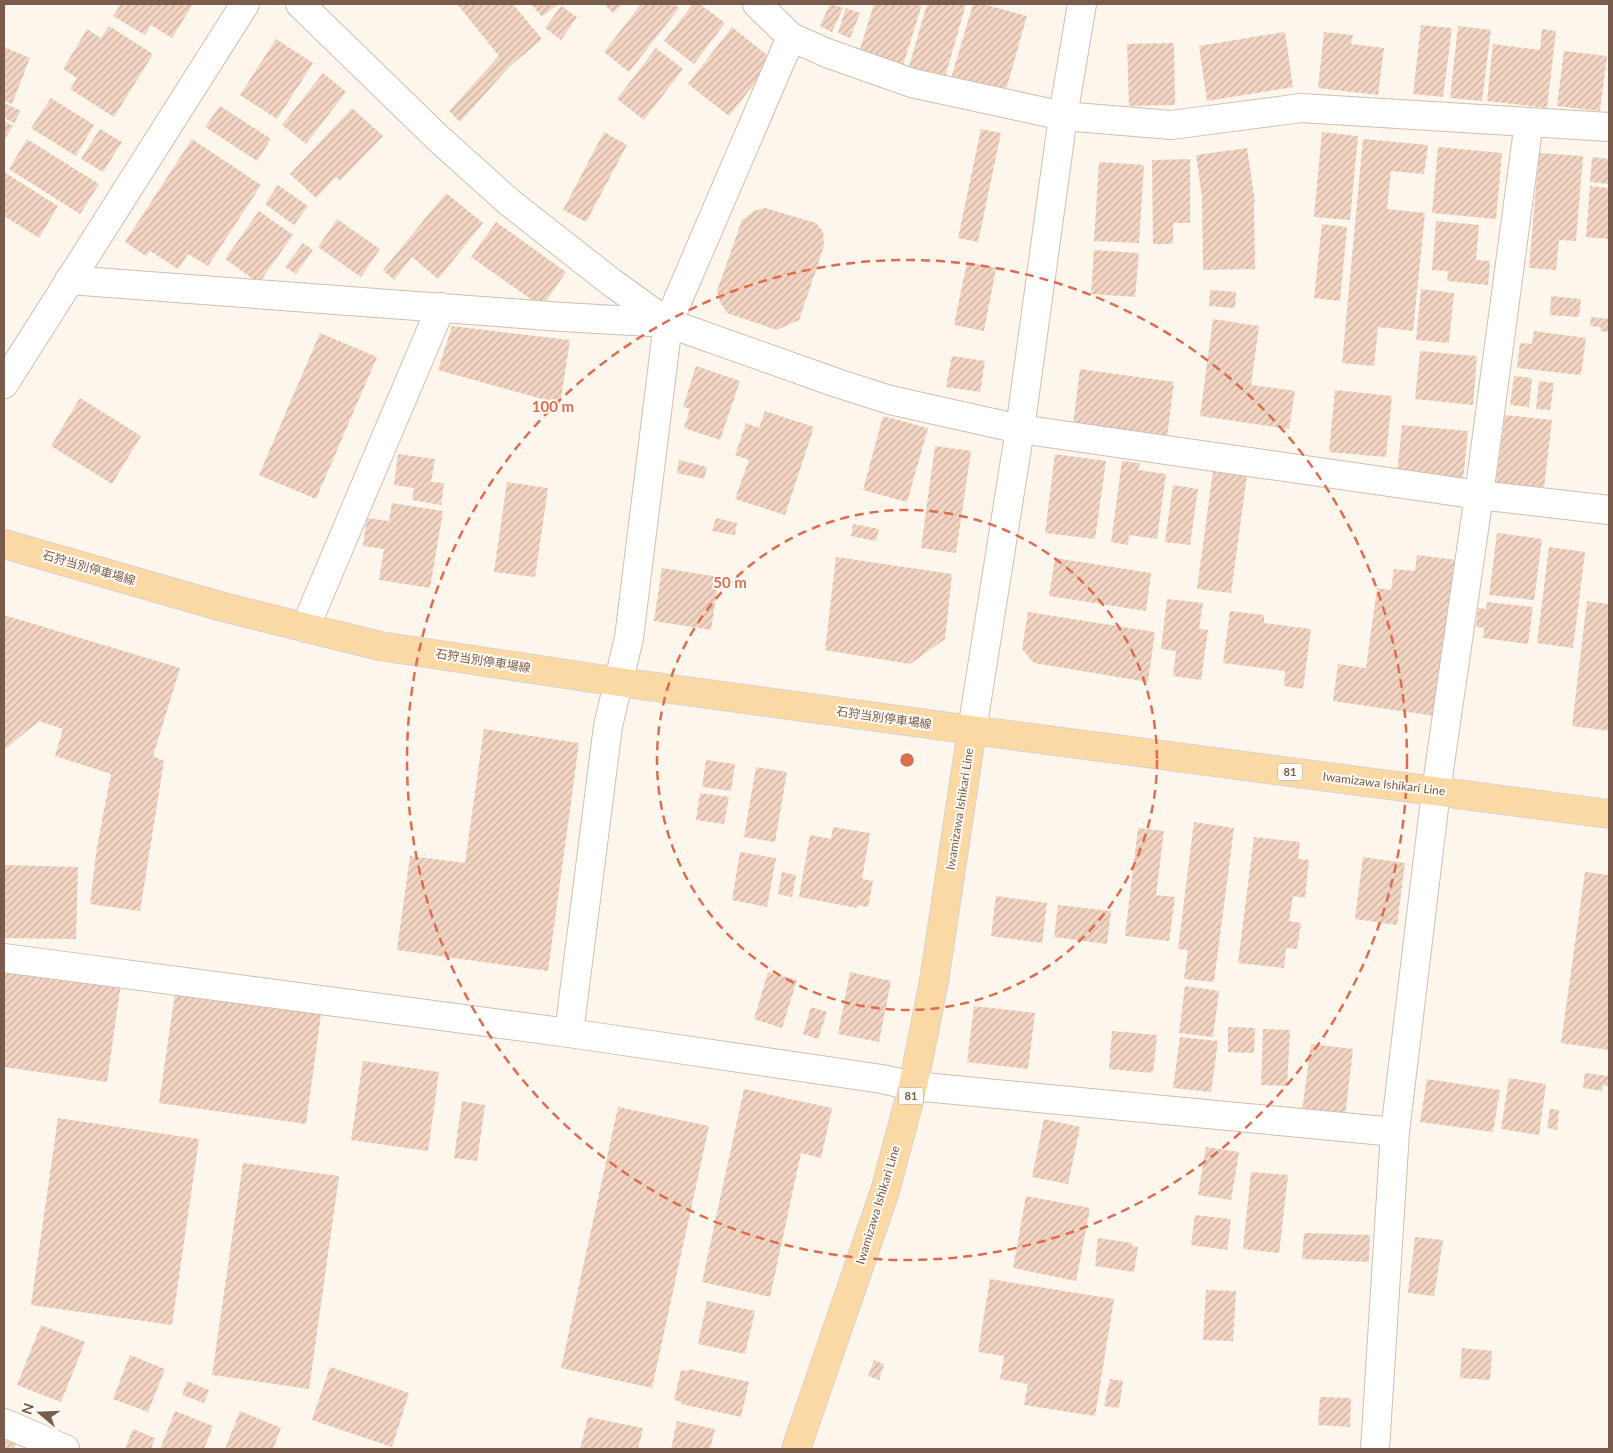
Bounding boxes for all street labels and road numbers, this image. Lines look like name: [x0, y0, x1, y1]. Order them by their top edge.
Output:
street label: 石狩当別停車場線: [41, 547, 137, 588]
street label: 石狩当別停車場線: [434, 646, 532, 675]
street label: 石狩当別停車場線: [835, 703, 933, 732]
street label: Iwamizawa Ishikari Line: [942, 747, 977, 871]
road number: 81: [1278, 764, 1302, 780]
street label: Iwamizawa Ishikari Line: [1322, 769, 1446, 798]
road number: 81: [898, 1088, 924, 1104]
street label: Iwamizawa Ishikari Line: [852, 1144, 903, 1266]

